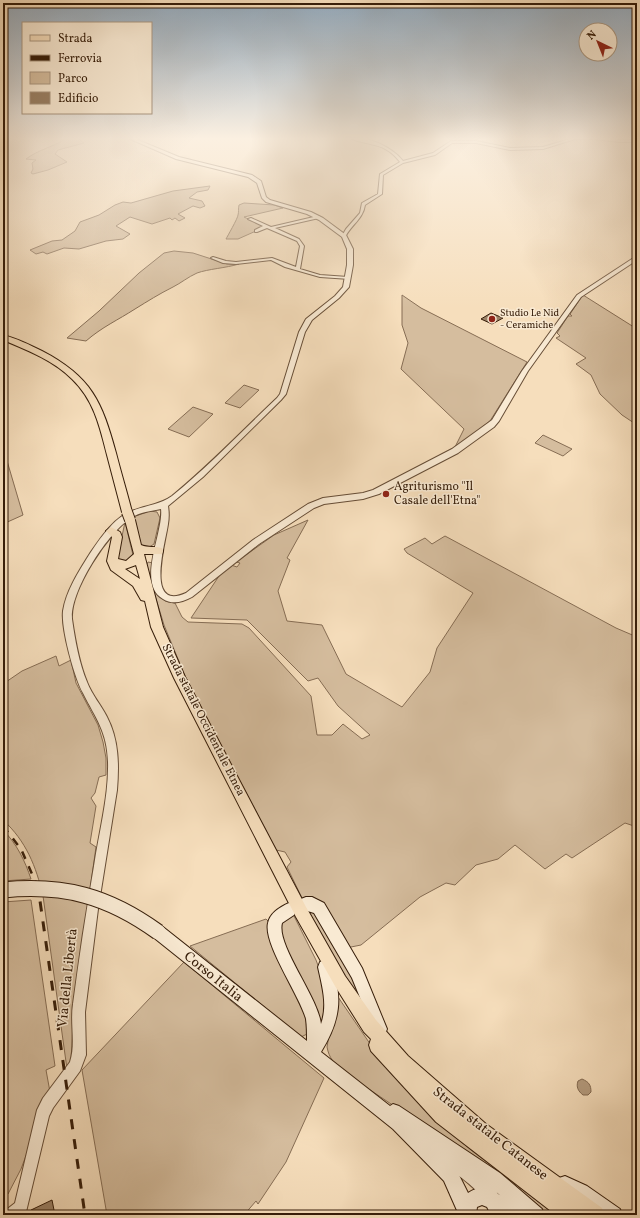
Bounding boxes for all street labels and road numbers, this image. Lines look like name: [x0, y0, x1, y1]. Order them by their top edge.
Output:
street label: Strada statale Occidentale Etnea: [158, 641, 248, 799]
street label: Via della Libertà: [53, 927, 83, 1029]
street label: Corso Italia: [179, 947, 247, 1007]
street label: Strada statale Catanese: [428, 1083, 552, 1185]

